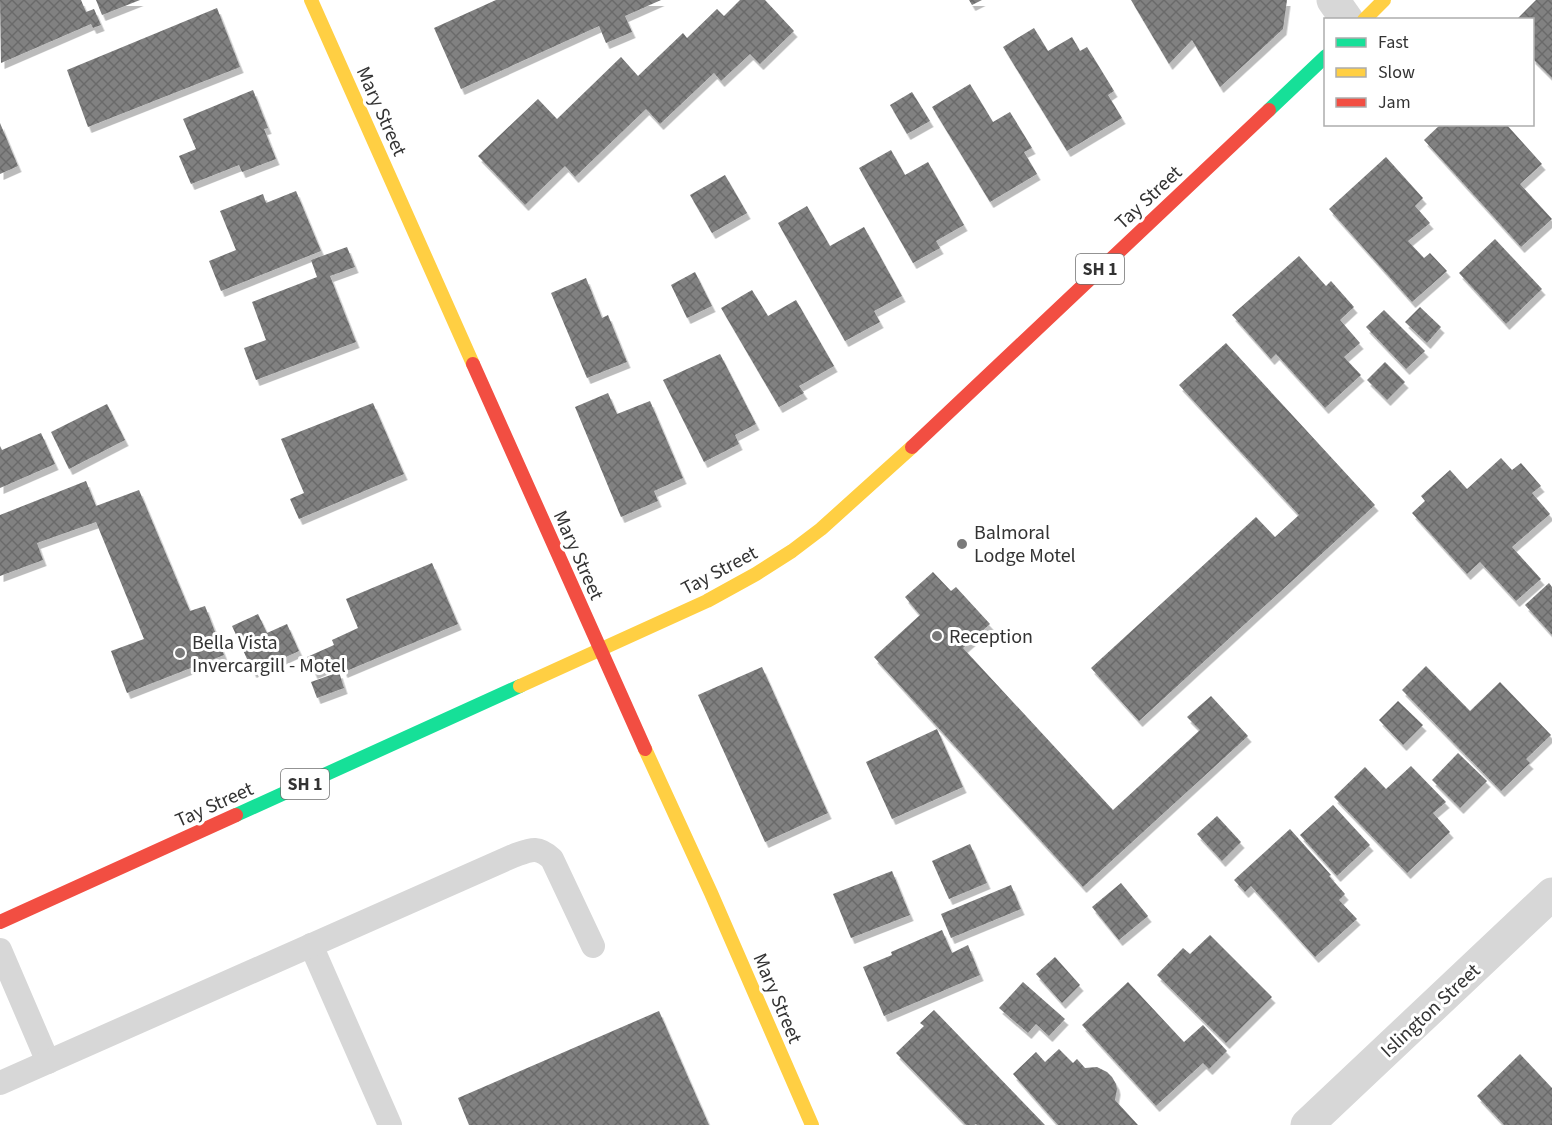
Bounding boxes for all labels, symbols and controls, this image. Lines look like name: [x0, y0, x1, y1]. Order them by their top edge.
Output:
legend: [1324, 18, 1534, 126]
text: Fast: [1378, 30, 1409, 55]
text: Slow: [1378, 60, 1415, 85]
street label: Mary Street: [349, 62, 413, 161]
text: Jam: [1378, 90, 1411, 115]
street label: Tay Street: [1109, 159, 1189, 236]
road number: SH 1: [1076, 254, 1124, 284]
street label: Mary Street: [546, 506, 610, 605]
place label: Balmoral Lodge Motel: [974, 519, 1076, 570]
marker: Balmoral Lodge Motel: [955, 537, 969, 551]
street label: Tay Street: [676, 539, 763, 603]
place label: Reception: [949, 623, 1033, 651]
place label: Bella Vista Invercargill - Motel: [192, 629, 346, 680]
marker: Reception: [930, 629, 944, 643]
marker: Bella Vista Invercargill - Motel: [173, 646, 187, 660]
road number: SH 1: [281, 769, 329, 799]
street label: Tay Street: [171, 775, 258, 835]
street label: Mary Street: [746, 949, 809, 1048]
street label: Islington Street: [1375, 957, 1487, 1064]

